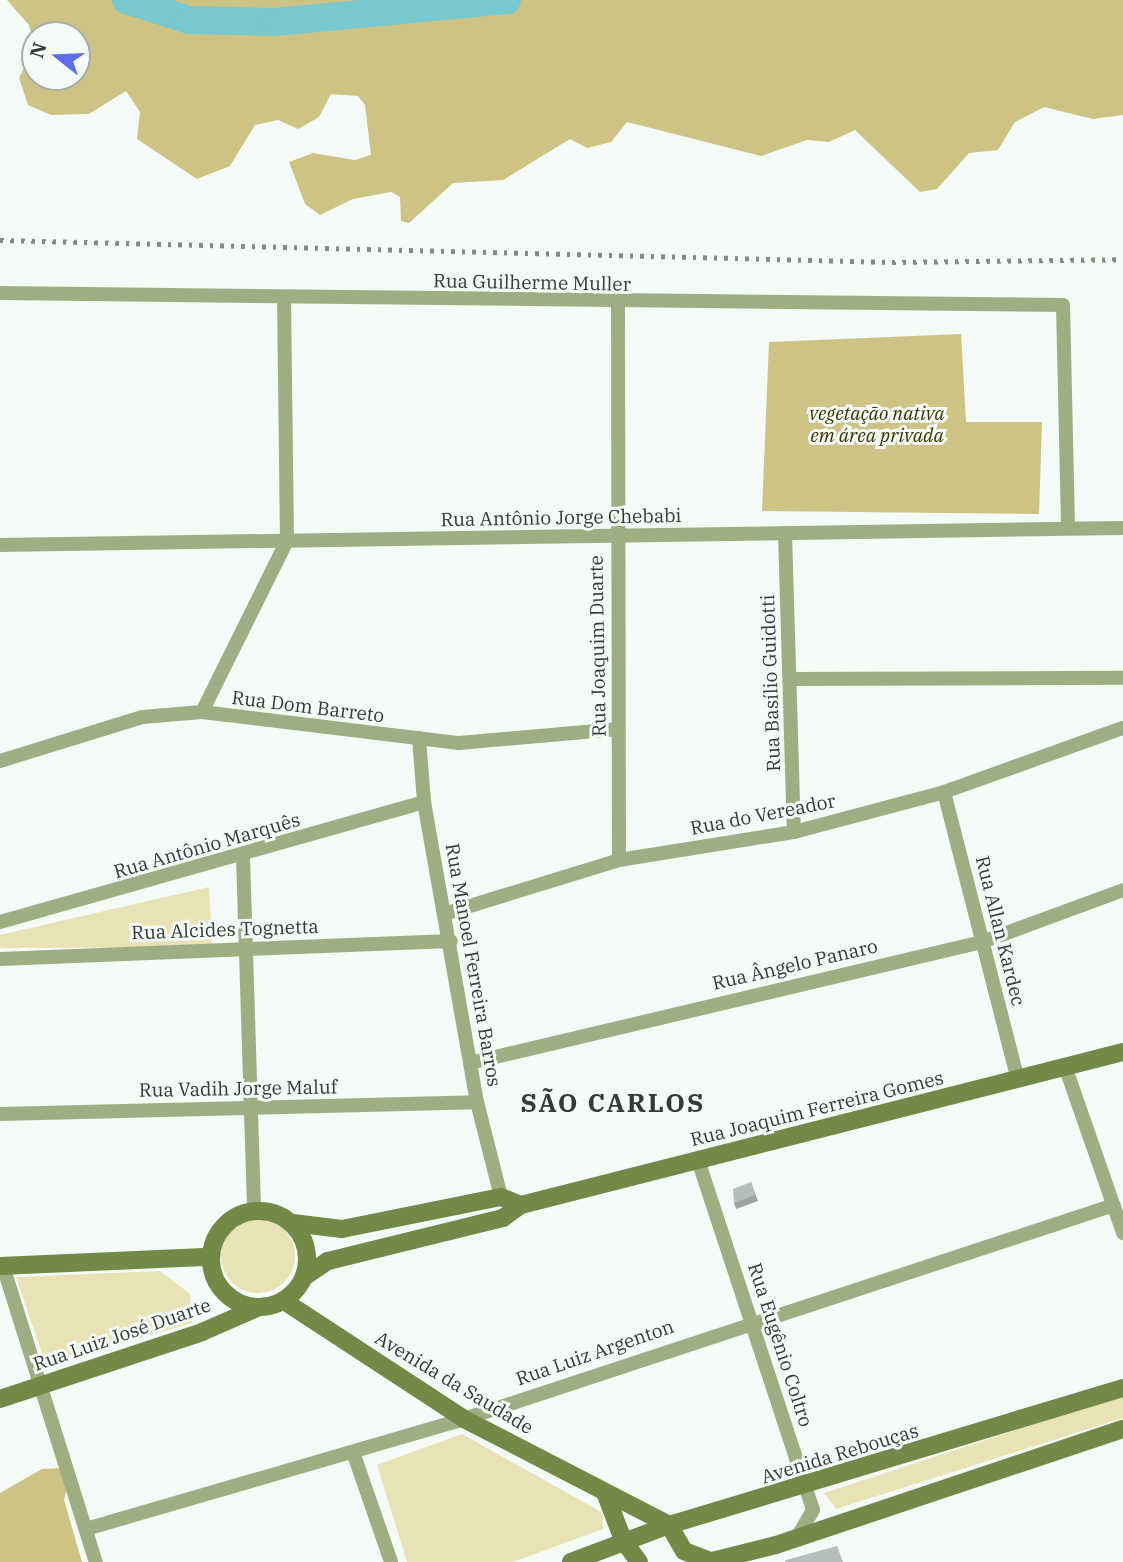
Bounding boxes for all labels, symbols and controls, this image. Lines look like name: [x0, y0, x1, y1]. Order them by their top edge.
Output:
north arrow: [21, 21, 91, 91]
text: N: [24, 39, 52, 61]
street label: Rua Guilherme Muller: [433, 270, 631, 296]
park label: vegetação nativa em área privada: [809, 403, 945, 447]
street label: Rua Antônio Jorge Chebabi: [440, 504, 682, 532]
street label: Rua Joaquim Duarte: [585, 555, 611, 737]
street label: Rua Basílio Guidotti: [757, 594, 785, 772]
street label: Rua Dom Barreto: [230, 686, 386, 728]
street label: Rua do Vereador: [688, 790, 838, 840]
street label: Rua Antônio Marquês: [111, 808, 303, 884]
street label: Rua Manoel Ferreira Barros: [440, 841, 506, 1089]
street label: Rua Allan Kardec: [970, 854, 1030, 1008]
street label: Rua Alcides Tognetta: [131, 915, 319, 945]
street label: Rua Ângelo Panaro: [710, 935, 880, 995]
street label: Rua Joaquim Ferreira Gomes: [688, 1066, 946, 1152]
street label: Rua Vadih Jorge Maluf: [139, 1076, 337, 1102]
district label: SÃO CARLOS: [522, 1087, 704, 1119]
street label: Rua Eugênio Coltro: [743, 1260, 817, 1430]
street label: Rua Luiz José Duarte: [30, 1294, 214, 1376]
street label: Rua Luiz Argenton: [513, 1315, 677, 1391]
street label: Avenida da Saudade: [371, 1327, 537, 1439]
street label: Avenida Rebouças: [759, 1419, 921, 1489]

